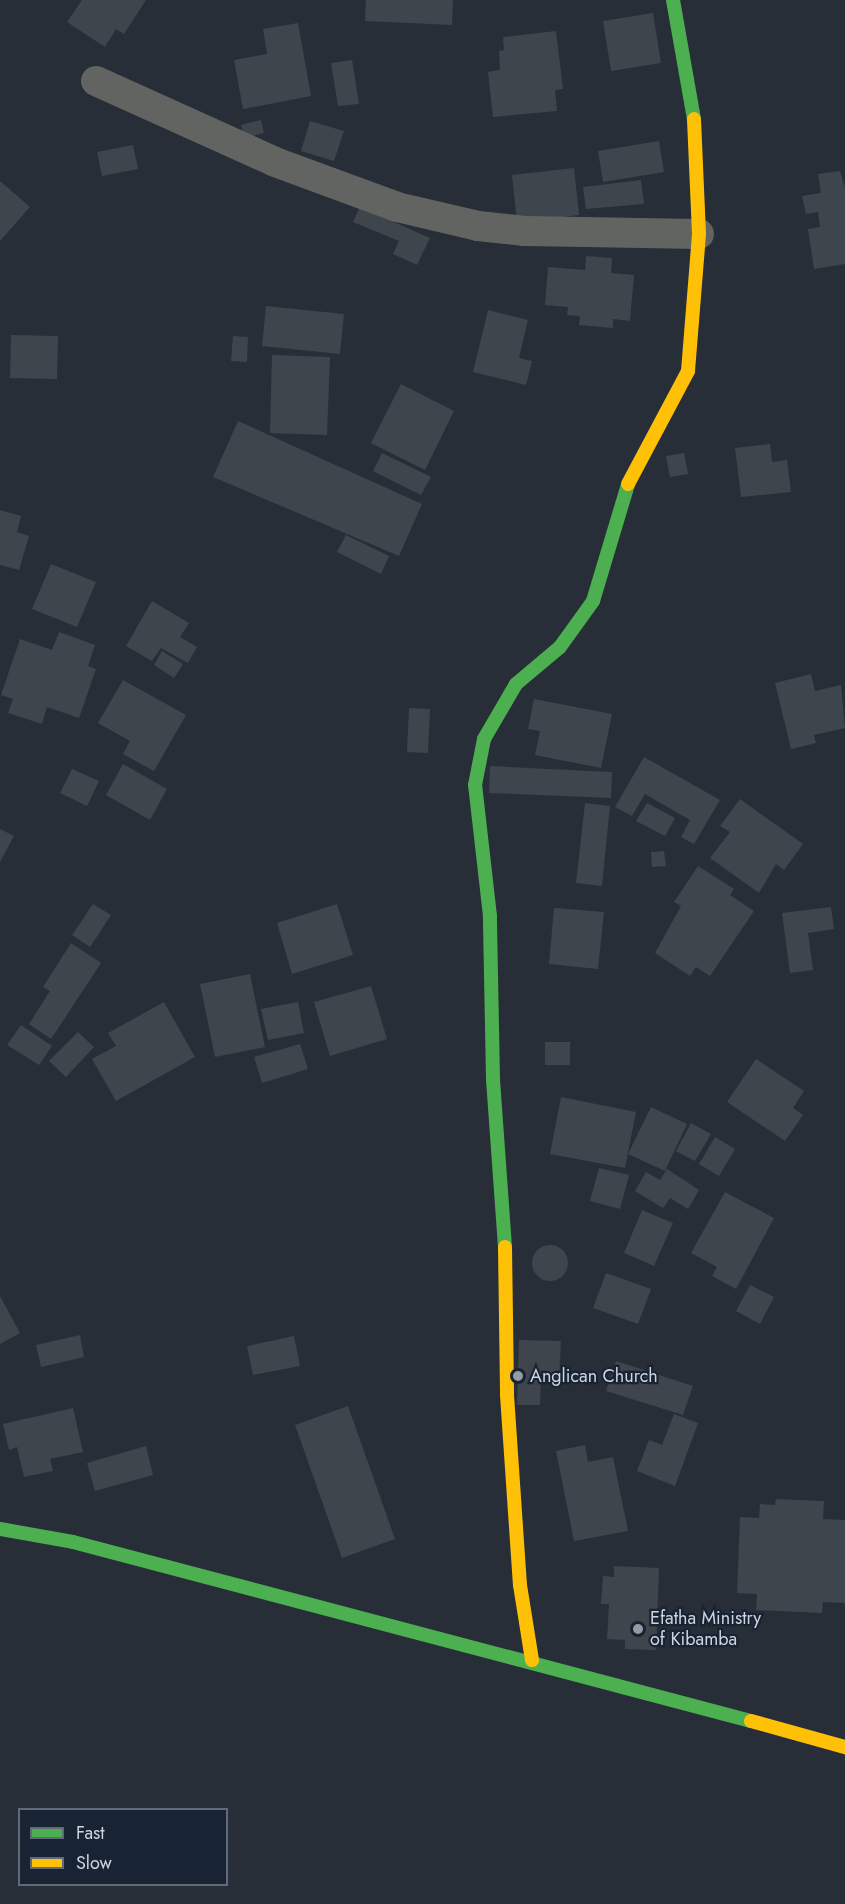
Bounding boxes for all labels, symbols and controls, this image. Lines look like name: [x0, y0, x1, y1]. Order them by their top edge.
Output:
place label: Anglican Church: [530, 1365, 658, 1387]
marker: Anglican Church: [511, 1369, 525, 1383]
place label: Efatha Ministry of Kibamba: [650, 1608, 761, 1650]
marker: Efatha Ministry of Kibamba: [631, 1622, 645, 1636]
legend: [18, 1808, 228, 1886]
text: Fast: [76, 1820, 105, 1846]
text: Slow: [76, 1850, 112, 1876]

